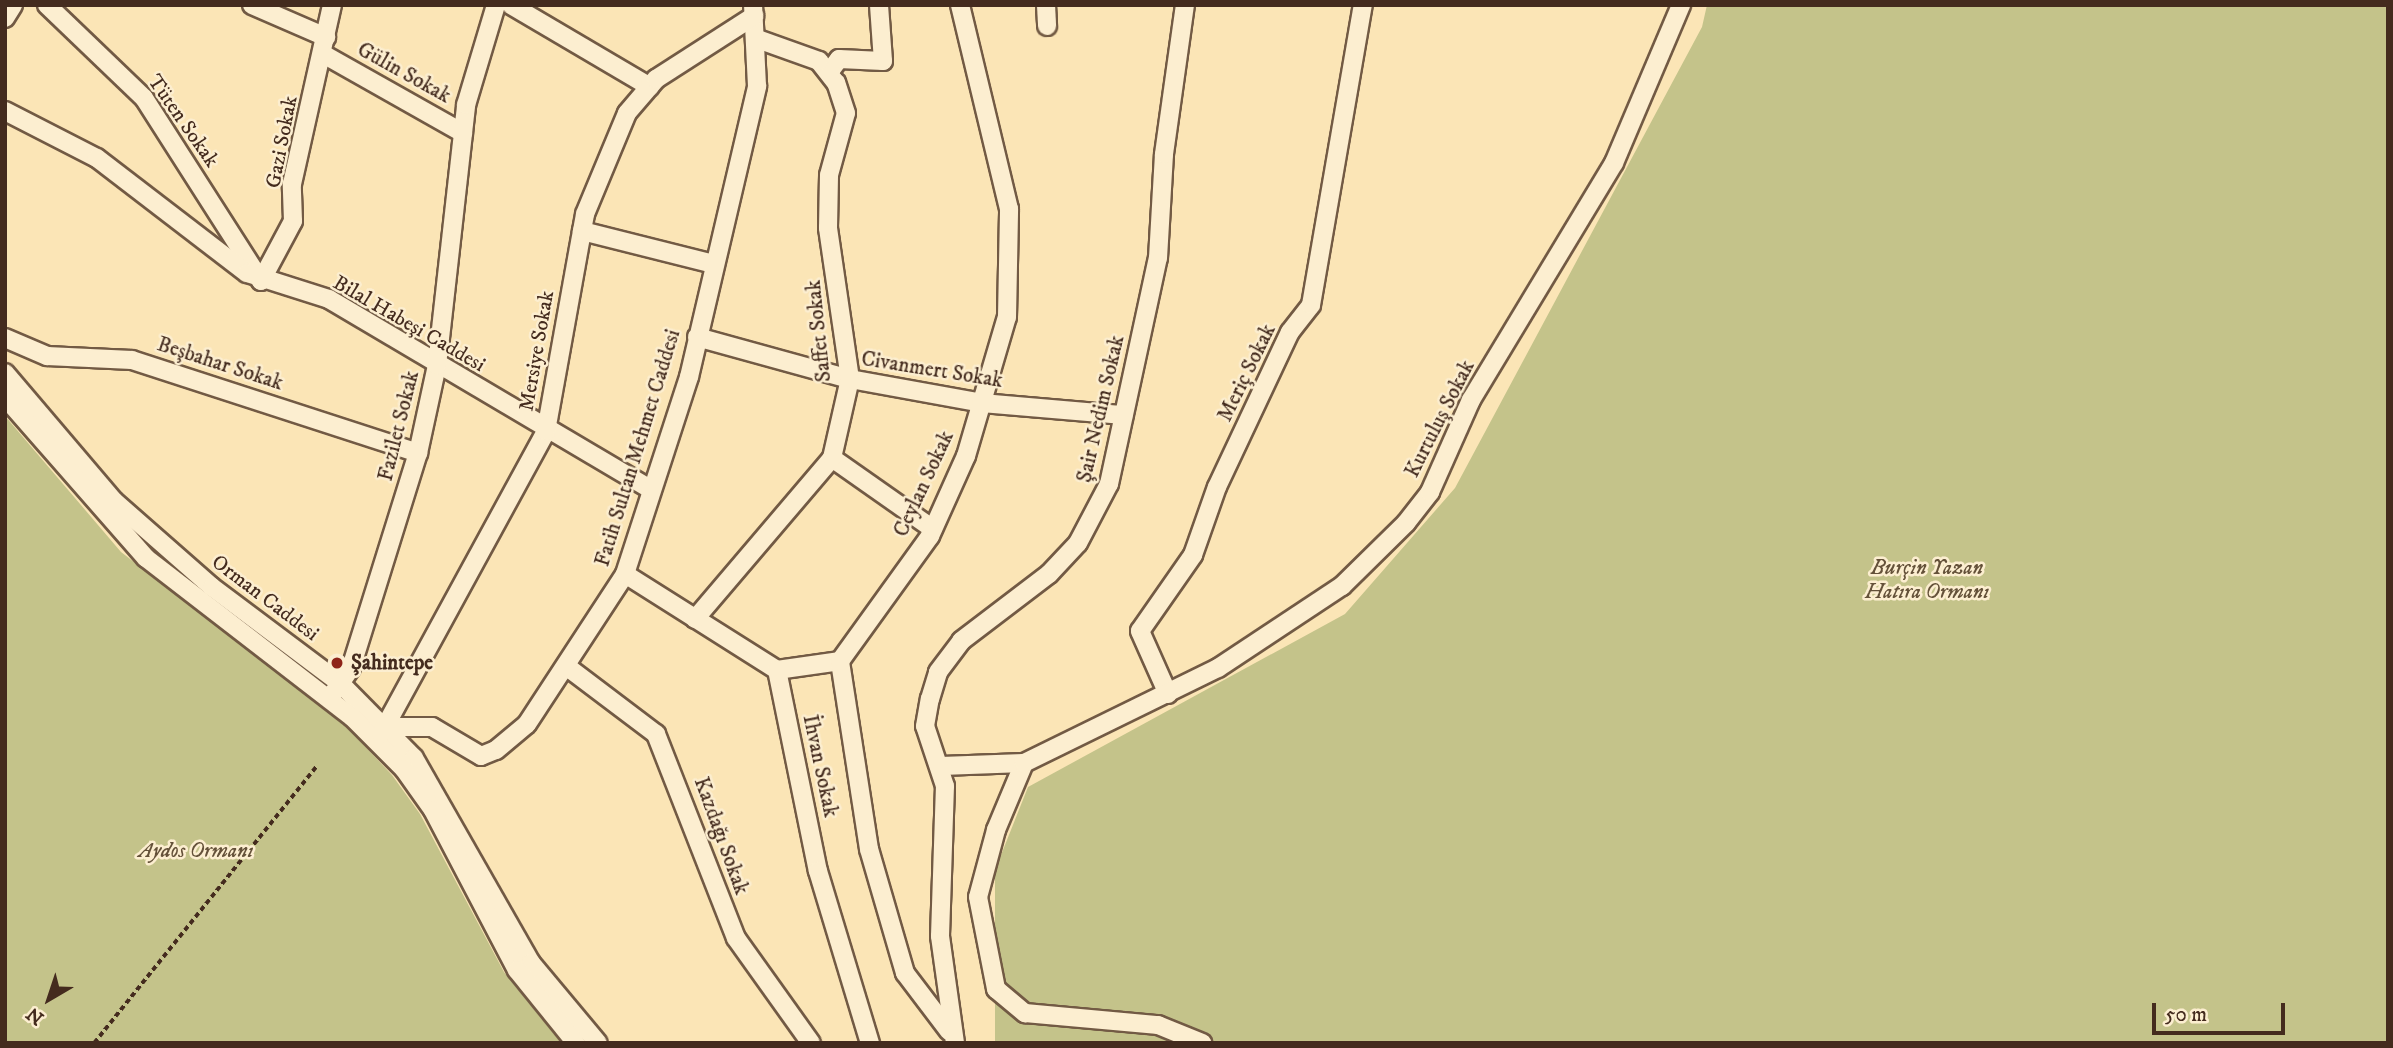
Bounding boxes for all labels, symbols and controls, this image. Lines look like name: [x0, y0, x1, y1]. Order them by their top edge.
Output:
street label: Gülin Sokak: [353, 37, 455, 109]
street label: Tüten Sokak: [142, 70, 224, 172]
street label: Gazi Sokak: [261, 94, 303, 190]
street label: Bilal Habeşi Caddesi: [328, 270, 490, 378]
street label: Saffet Sokak: [801, 279, 837, 383]
street label: Mersiye Sokak: [514, 289, 560, 413]
street label: Meriç Sokak: [1213, 320, 1281, 426]
street label: Fatih Sultan Mehmet Caddesi: [590, 326, 686, 570]
street label: Beşbahar Sokak: [154, 332, 286, 396]
street label: Şair Nedim Sokak: [1072, 333, 1130, 485]
street label: Civanmert Sokak: [860, 346, 1004, 394]
street label: Kurtuluş Sokak: [1400, 356, 1480, 482]
street label: Fazilet Sokak: [373, 368, 425, 484]
street label: Ceylan Sokak: [889, 427, 959, 541]
street label: Orman Caddesi: [206, 549, 324, 647]
park label: Burçin Yazan Hatıra Ormanı: [1865, 555, 1989, 605]
place label: Şahintepe: [351, 650, 433, 676]
marker: Şahintepe: [329, 655, 345, 671]
street label: İhvan Sokak: [797, 712, 843, 820]
street label: Kazdağı Sokak: [688, 774, 754, 898]
park label: Aydos Ormanı: [139, 838, 253, 864]
north arrow: [14, 964, 84, 1034]
scale bar: [2155, 988, 2288, 1032]
text: N: [22, 1002, 49, 1030]
text: 50 m: [2165, 1002, 2207, 1028]

